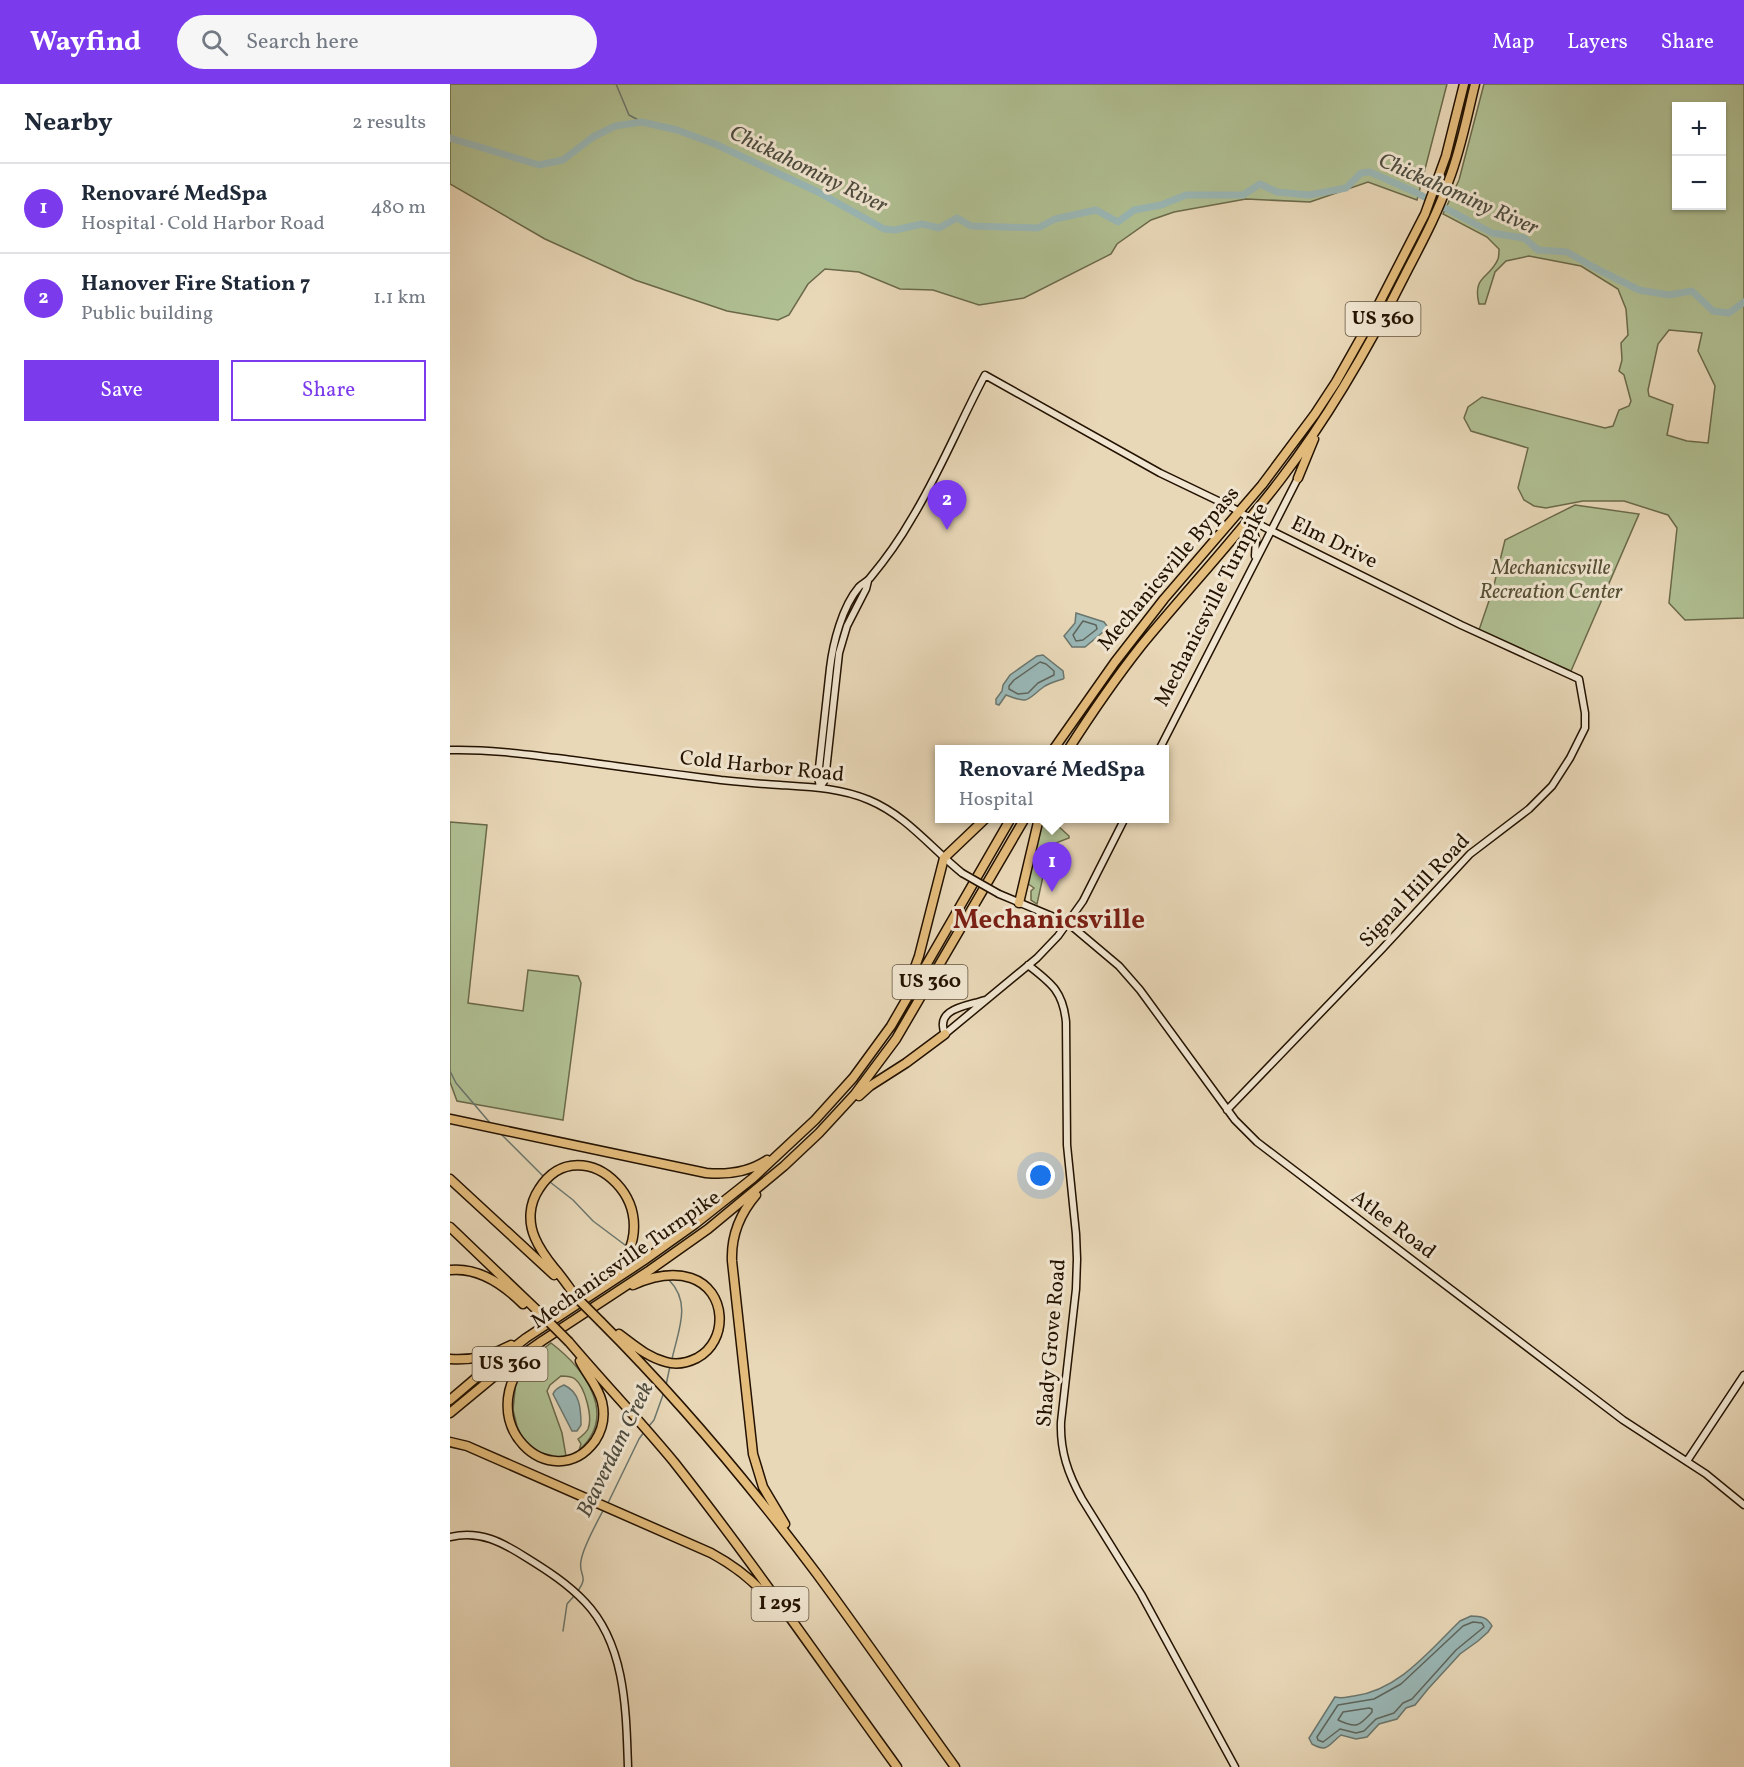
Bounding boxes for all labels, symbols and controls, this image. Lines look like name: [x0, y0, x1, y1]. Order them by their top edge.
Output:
search box: [177, 15, 597, 69]
text: Wayfind: [30, 23, 141, 62]
icon: search: [198, 26, 231, 59]
text: Search here: [246, 27, 359, 58]
text: Map: [1492, 28, 1534, 57]
text: Layers: [1567, 28, 1628, 57]
text: Share: [1661, 28, 1714, 57]
map controls: [1672, 102, 1726, 210]
button: +: [1672, 102, 1726, 156]
text: Nearby: [24, 105, 113, 141]
text: 2 results: [352, 109, 426, 137]
water label: Chickahominy River: [724, 118, 893, 222]
water label: Chickahominy River: [1373, 146, 1544, 245]
button: −: [1672, 156, 1726, 210]
text: Renovaré MedSpa: [81, 179, 267, 210]
text: 1: [39, 194, 48, 222]
text: 480 m: [371, 194, 426, 222]
text: Hospital · Cold Harbor Road: [81, 210, 325, 238]
text: Hanover Fire Station 7: [81, 269, 311, 300]
text: 2: [38, 284, 49, 312]
text: 1.1 km: [373, 284, 426, 312]
text: Public building: [81, 300, 213, 328]
road number: US 360: [1346, 302, 1420, 336]
button: Save: [24, 360, 219, 421]
button: Share: [231, 360, 426, 421]
pin: 2: [928, 480, 966, 530]
street label: Mechanicsville Bypass: [1091, 480, 1247, 658]
street label: Mechanicsville Turnpike: [1148, 498, 1276, 712]
street label: Elm Drive: [1286, 510, 1382, 576]
park label: Mechanicsville Recreation Center: [1479, 554, 1623, 607]
street label: Cold Harbor Road: [678, 744, 846, 790]
popup: [935, 745, 1169, 823]
text: Renovaré MedSpa: [959, 755, 1145, 786]
text: Hospital: [959, 786, 1033, 814]
street label: Signal Hill Road: [1353, 828, 1477, 954]
pin: 1: [1032, 842, 1072, 892]
district label: Mechanicsville: [953, 902, 1145, 940]
road number: US 360: [892, 965, 968, 999]
your location: [1026, 1161, 1055, 1190]
street label: Atlee Road: [1344, 1183, 1442, 1267]
street label: Mechanicsville Turnpike: [525, 1184, 727, 1336]
street label: Shady Grove Road: [1030, 1258, 1074, 1428]
road number: US 360: [472, 1347, 548, 1381]
water label: Beaverdam Creek: [570, 1377, 662, 1523]
road number: I 295: [752, 1587, 808, 1621]

